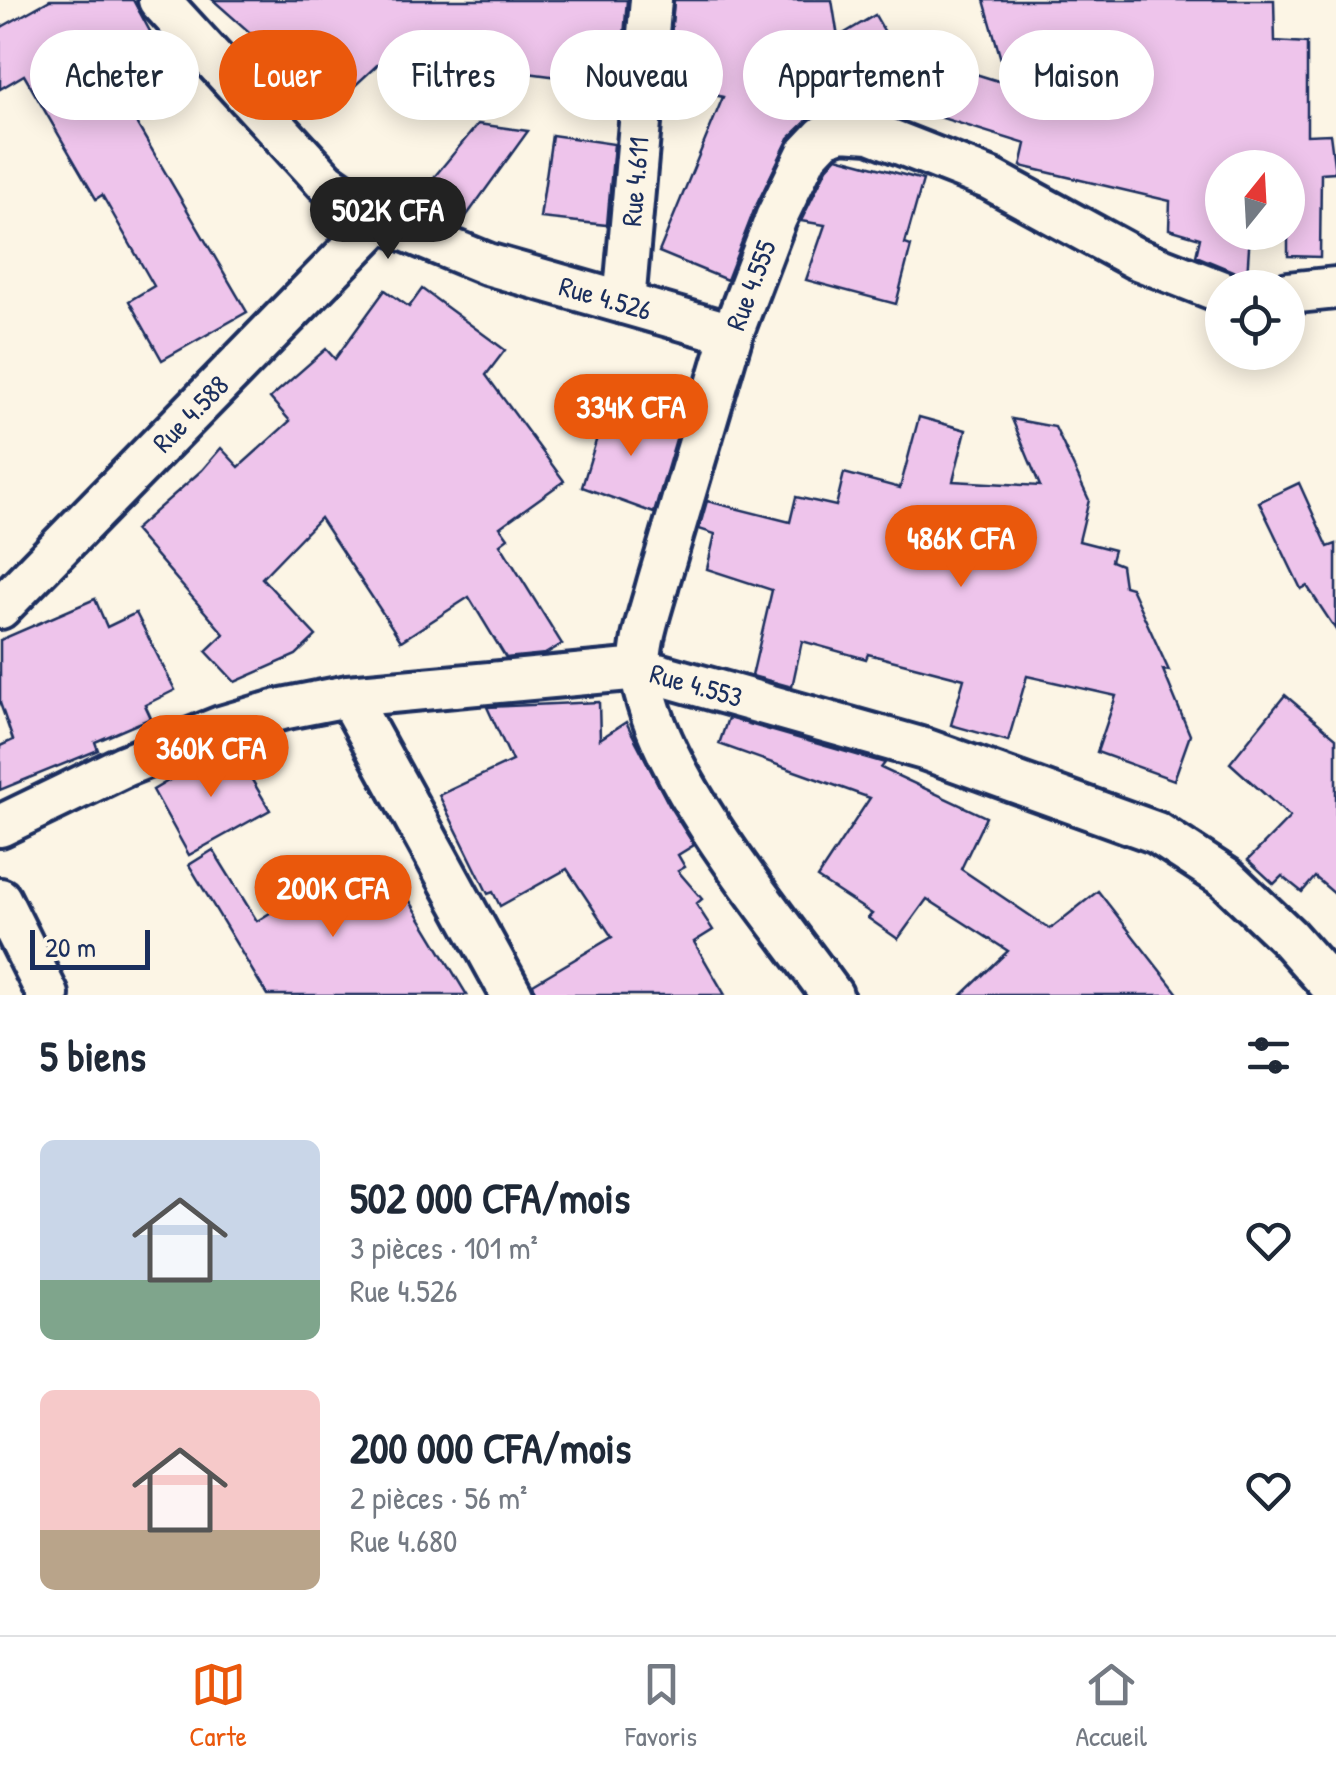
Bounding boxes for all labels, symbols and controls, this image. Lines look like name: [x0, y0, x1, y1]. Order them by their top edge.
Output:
chip: Acheter: [30, 30, 199, 120]
chip: Louer: [219, 30, 357, 120]
chip: Filtres: [377, 30, 530, 120]
chip: Nouveau: [550, 30, 723, 120]
chip: Appartement: [743, 30, 979, 120]
chip: Maison: [999, 30, 1154, 120]
street label: Rue 4.611: [612, 135, 658, 228]
north arrow: [1205, 150, 1305, 250]
map controls: [1205, 150, 1305, 370]
pin: 502K CFA: [285, 177, 491, 262]
text: 502K CFA: [332, 188, 444, 231]
street label: Rue 4.555: [716, 234, 785, 335]
street label: Rue 4.526: [555, 267, 656, 329]
button: locate: [1205, 270, 1305, 370]
street label: Rue 4.588: [144, 367, 237, 461]
pin: 334K CFA: [528, 374, 734, 459]
text: 334K CFA: [576, 385, 686, 428]
pin: 486K CFA: [858, 505, 1064, 590]
text: 486K CFA: [907, 516, 1015, 559]
street label: Rue 4.553: [646, 654, 747, 716]
pin: 360K CFA: [108, 715, 314, 800]
text: 360K CFA: [156, 726, 266, 769]
pin: 200K CFA: [230, 855, 436, 940]
text: 200K CFA: [277, 866, 389, 909]
scale bar: [30, 925, 150, 970]
text: 20 m: [45, 928, 96, 966]
text: 5 biens: [40, 1027, 146, 1084]
icon: filters: [1241, 1028, 1296, 1083]
text: 502 000 CFA/mois: [350, 1169, 630, 1226]
icon: home: [120, 1180, 240, 1300]
icon: heart: [1241, 1213, 1296, 1268]
text: 3 pièces · 101 m²: [350, 1226, 538, 1269]
text: Rue 4.526: [350, 1269, 458, 1312]
text: 200 000 CFA/mois: [350, 1419, 631, 1476]
icon: home: [120, 1430, 240, 1550]
icon: heart: [1241, 1463, 1296, 1518]
text: 2 pièces · 56 m²: [350, 1476, 527, 1519]
text: Rue 4.680: [350, 1519, 457, 1562]
tab: Carte: [189, 1657, 247, 1755]
tab: Favoris: [625, 1657, 697, 1755]
tab: Accueil: [1075, 1657, 1147, 1755]

